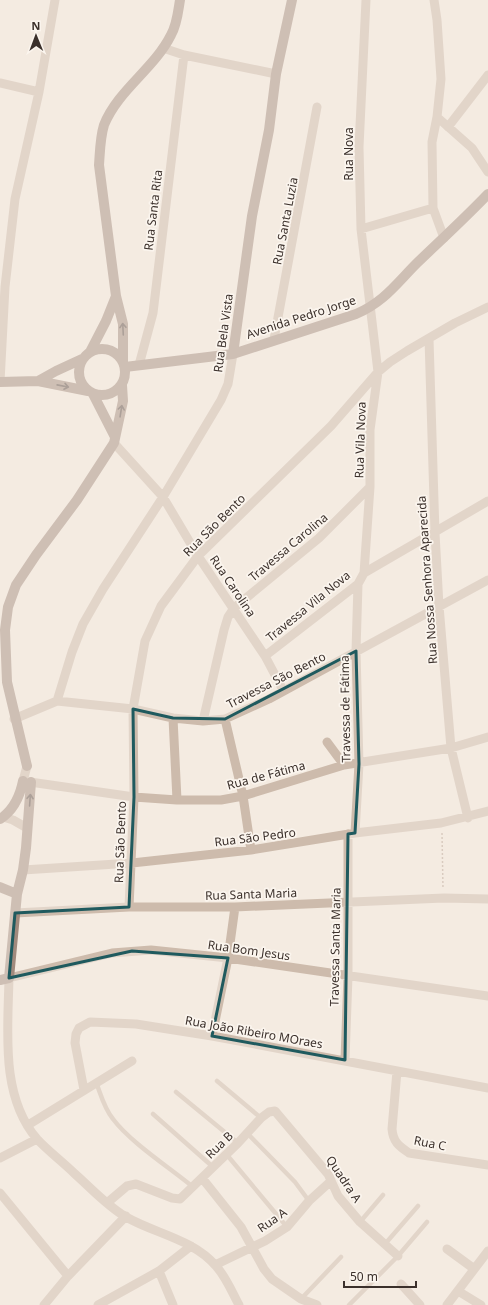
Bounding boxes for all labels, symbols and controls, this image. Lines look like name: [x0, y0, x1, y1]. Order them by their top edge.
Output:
north arrow: [16, 16, 56, 56]
text: N: [31, 18, 40, 33]
street label: Rua Nova: [340, 127, 357, 181]
street label: Rua Santa Rita: [140, 169, 166, 251]
street label: Rua Santa Luzia: [268, 176, 302, 266]
street label: Avenida Pedro Jorge: [244, 291, 358, 343]
street label: Rua Bela Vista: [209, 293, 237, 373]
one-way arrow: [119, 323, 126, 336]
one-way arrow: [56, 383, 69, 391]
street label: Rua Vila Nova: [350, 401, 370, 479]
one-way arrow: [117, 405, 125, 418]
street label: Rua São Bento: [179, 490, 249, 560]
street label: Rua Nossa Senhora Aparecida: [413, 495, 441, 665]
street label: Travessa Carolina: [245, 509, 331, 585]
street label: Rua Carolina: [206, 552, 260, 620]
street label: Travessa Vila Nova: [262, 567, 354, 645]
street label: Travessa São Bento: [224, 648, 328, 712]
street label: Travessa de Fátima: [336, 655, 354, 763]
street label: Rua de Fátima: [225, 756, 307, 794]
one-way arrow: [26, 794, 34, 807]
street label: Rua São Bento: [110, 801, 130, 883]
street label: Rua São Pedro: [213, 824, 297, 850]
street label: Rua Santa Maria: [205, 884, 297, 904]
street label: Travessa Santa Maria: [325, 887, 345, 1007]
street label: Rua Bom Jesus: [207, 936, 292, 964]
street label: Rua João Ribeiro MOraes: [184, 1012, 324, 1053]
street label: Rua B: [201, 1127, 237, 1162]
street label: Rua C: [413, 1132, 448, 1155]
street label: Quadra A: [322, 1152, 366, 1206]
street label: Rua A: [254, 1204, 290, 1236]
scale bar: [344, 1263, 416, 1289]
text: 50 m: [350, 1268, 378, 1285]

